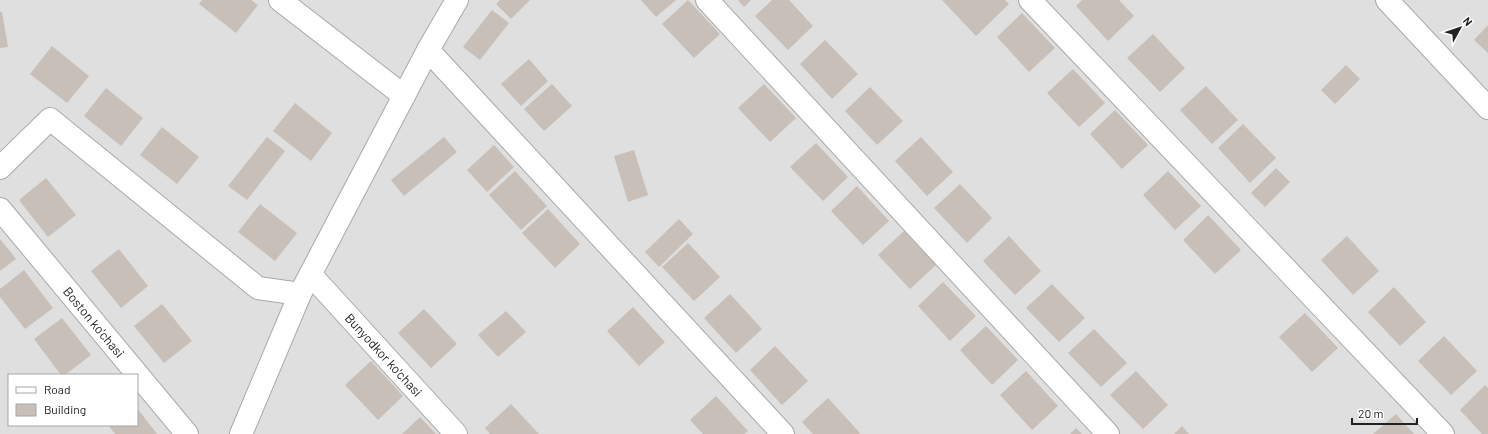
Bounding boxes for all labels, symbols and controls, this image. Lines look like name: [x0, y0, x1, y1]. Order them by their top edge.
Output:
north arrow: [1440, 8, 1480, 48]
text: N: [1461, 14, 1475, 28]
street label: Boston ko'chasi: [60, 283, 128, 361]
street label: Bunyodkor ko'chasi: [342, 310, 426, 400]
legend: [8, 374, 138, 426]
text: Road: [44, 382, 71, 396]
scale bar: [1352, 400, 1417, 426]
text: Building: [44, 402, 86, 416]
text: 20 m: [1358, 406, 1384, 420]

